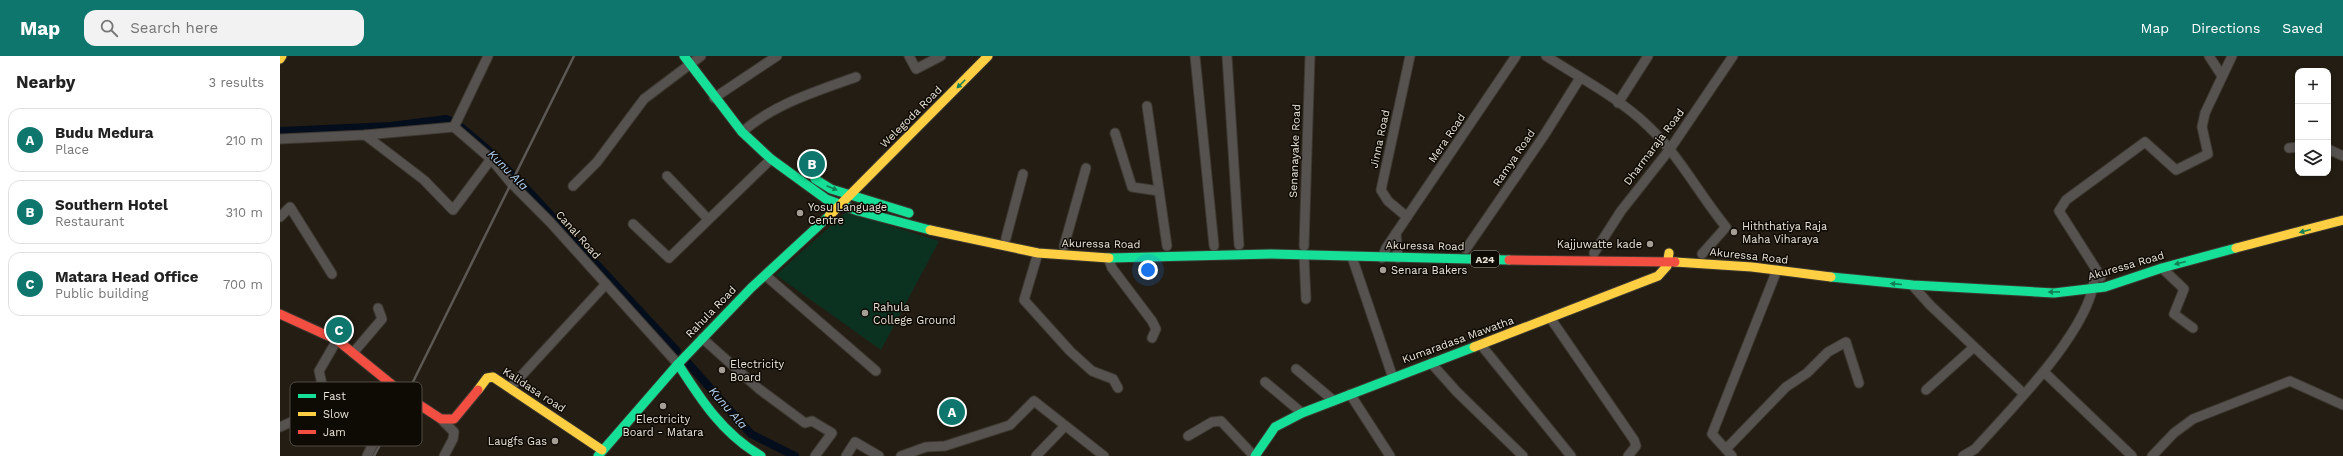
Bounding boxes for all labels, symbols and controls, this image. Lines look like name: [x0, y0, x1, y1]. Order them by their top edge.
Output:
search box: [84, 10, 364, 46]
text: Map: [20, 17, 60, 40]
icon: search: [98, 17, 120, 39]
text: Search here: [130, 19, 218, 37]
text: Map: [2141, 20, 2169, 36]
text: Directions: [2191, 20, 2260, 36]
text: Saved: [2282, 20, 2323, 36]
map controls: [2295, 68, 2331, 176]
button: +: [2295, 68, 2331, 104]
text: Nearby: [16, 72, 75, 92]
text: 3 results: [209, 75, 264, 90]
one-way arrow: [956, 79, 965, 89]
street label: Welegoda Road: [877, 83, 945, 151]
street label: Senanayake Road: [1287, 104, 1303, 198]
button: −: [2295, 104, 2331, 140]
street label: Dharmaraja Road: [1621, 106, 1687, 188]
street label: Jinna Road: [1367, 109, 1393, 169]
street label: Mera Road: [1426, 111, 1468, 165]
text: Budu Medura: [55, 124, 154, 142]
street label: Ramya Road: [1490, 127, 1538, 189]
text: A: [26, 133, 34, 148]
text: 210 m: [225, 133, 263, 148]
button: layers: [2295, 140, 2331, 176]
text: Place: [55, 142, 89, 157]
water label: Kunu Ala: [485, 147, 531, 193]
pin: B: [799, 149, 825, 179]
one-way arrow: [826, 185, 837, 191]
text: Southern Hotel: [55, 196, 168, 214]
place label: Yosu Language Centre: [808, 201, 887, 227]
text: B: [26, 205, 34, 220]
text: 310 m: [225, 205, 263, 220]
street label: Canal Road: [553, 208, 603, 262]
marker: Yosu Language Centre: [795, 208, 805, 218]
text: Restaurant: [55, 214, 125, 229]
place label: Hiththatiya Raja Maha Viharaya: [1742, 220, 1827, 246]
marker: Hiththatiya Raja Maha Viharaya: [1729, 227, 1739, 237]
one-way arrow: [2299, 228, 2311, 234]
street label: Akuressa Road: [1061, 237, 1141, 251]
place label: Kajjuwatte kade: [1557, 238, 1642, 251]
street label: Akuressa Road: [1385, 239, 1465, 253]
marker: Kajjuwatte kade: [1645, 239, 1655, 249]
street label: Akuressa Road: [1709, 245, 1789, 267]
street label: Akuressa Road: [2086, 249, 2166, 283]
road number: A24: [1471, 251, 1499, 267]
your location: [1138, 260, 1158, 280]
one-way arrow: [2173, 261, 2186, 267]
place label: Senara Bakers: [1391, 264, 1468, 277]
marker: Senara Bakers: [1378, 265, 1388, 275]
text: Matara Head Office: [55, 268, 199, 286]
text: C: [26, 277, 34, 292]
text: 700 m: [223, 277, 263, 292]
one-way arrow: [1890, 281, 1902, 287]
street label: Rahula Road: [683, 283, 739, 341]
text: Public building: [55, 286, 148, 301]
one-way arrow: [2047, 289, 2060, 295]
place label: Rahula College Ground: [873, 301, 956, 327]
marker: Rahula College Ground: [860, 308, 870, 318]
street label: Kumaradasa Mawatha: [1400, 314, 1516, 366]
pin: C: [326, 315, 352, 345]
place label: Electricity Board: [730, 358, 785, 384]
street label: Kalidasa road: [500, 365, 568, 415]
marker: Electricity Board: [717, 365, 727, 375]
legend: [290, 382, 422, 446]
water label: Kunu Ala: [706, 384, 750, 432]
text: Fast: [323, 390, 346, 403]
pin: A: [939, 397, 965, 427]
marker: Electricity Board - Matara: [658, 401, 668, 411]
text: Slow: [323, 408, 349, 421]
place label: Electricity Board - Matara: [622, 413, 704, 439]
text: Jam: [323, 426, 346, 439]
place label: Laugfs Gas: [488, 435, 547, 448]
marker: Laugfs Gas: [550, 436, 560, 446]

